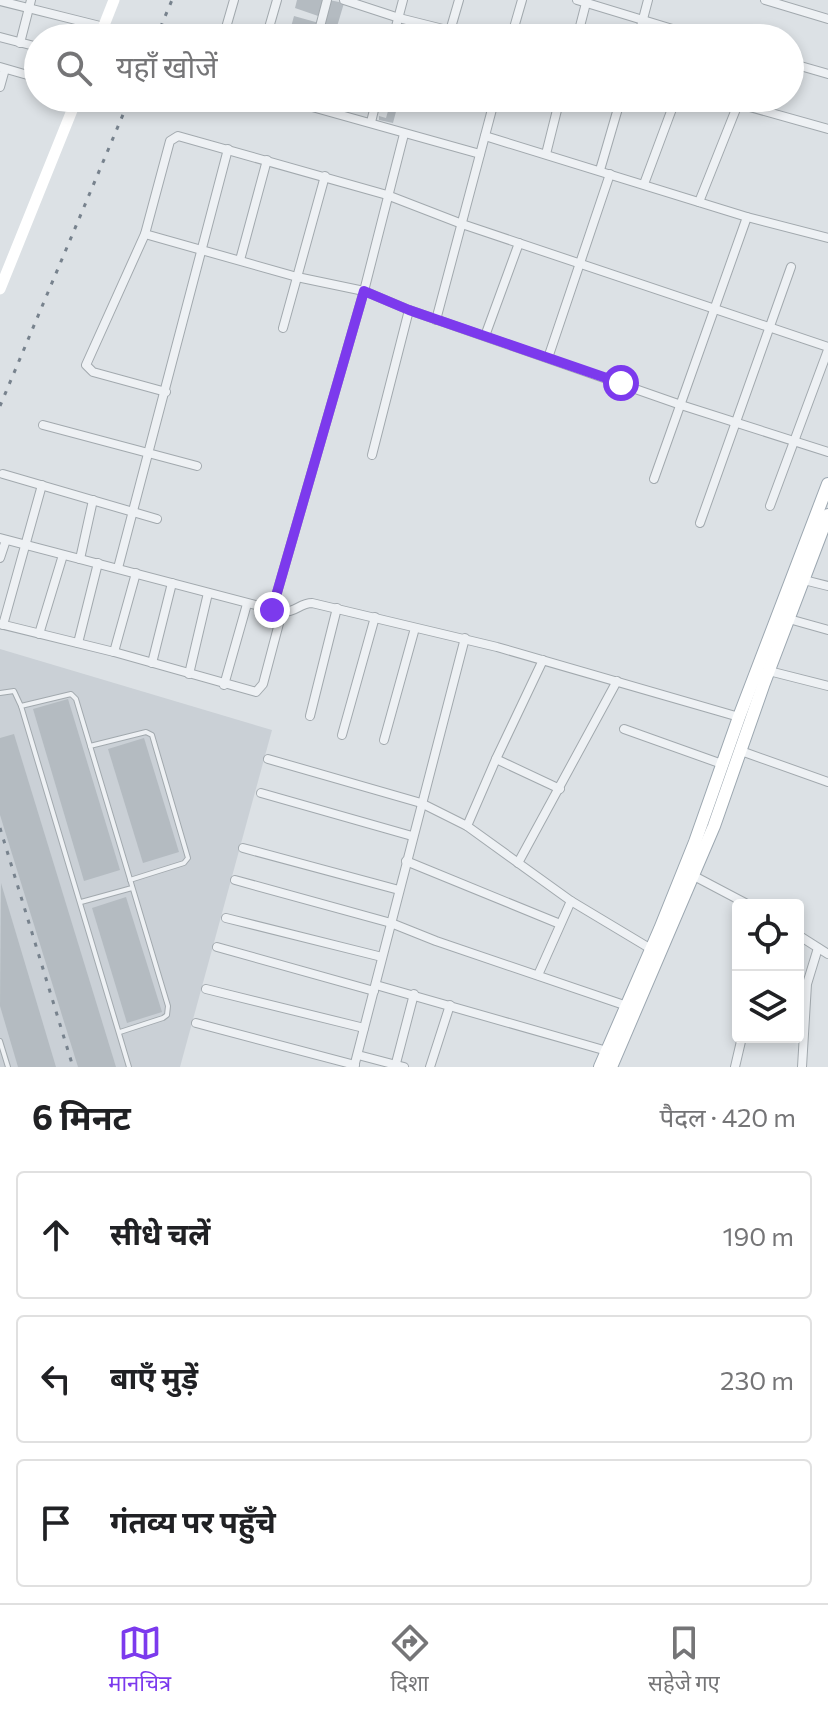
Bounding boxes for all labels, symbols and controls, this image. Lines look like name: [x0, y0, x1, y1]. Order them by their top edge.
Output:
search box: [24, 24, 804, 112]
icon: search: [52, 46, 96, 90]
text: यहाँ खोजें: [116, 47, 217, 84]
route start: [603, 365, 639, 401]
route end: [254, 592, 290, 628]
map controls: [732, 899, 804, 1043]
button: locate: [732, 899, 804, 971]
button: layers: [732, 971, 804, 1043]
text: 6 मिनट: [32, 1095, 131, 1137]
text: पैदल · 420 m: [660, 1101, 796, 1132]
icon: ahead: [34, 1213, 78, 1257]
text: सीधे चलें: [110, 1214, 210, 1251]
text: 190 m: [722, 1220, 794, 1251]
icon: left: [34, 1357, 78, 1401]
text: बाएँ मुड़ें: [110, 1358, 198, 1395]
text: 230 m: [720, 1364, 794, 1395]
icon: arrive: [34, 1501, 78, 1545]
text: गंतव्य पर पहुँचे: [110, 1502, 276, 1539]
tab: मानचित्र: [108, 1621, 171, 1700]
tab: दिशा: [388, 1621, 432, 1700]
tab: सहेजे गए: [648, 1621, 720, 1700]

